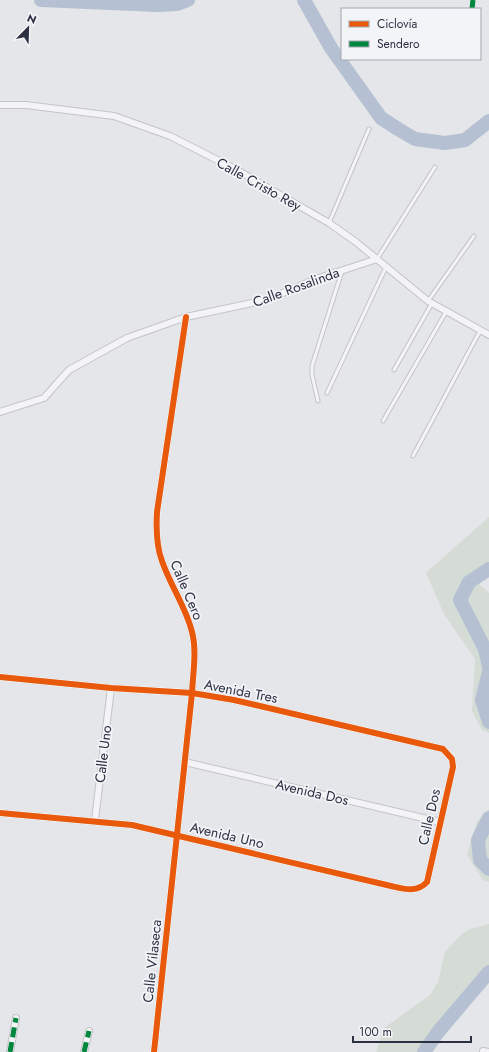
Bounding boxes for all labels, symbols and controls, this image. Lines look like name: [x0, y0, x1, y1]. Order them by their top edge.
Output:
north arrow: [8, 8, 48, 48]
legend: [341, 8, 481, 60]
text: N: [25, 10, 39, 28]
text: Ciclovía: [377, 15, 418, 33]
text: Sendero: [377, 35, 420, 53]
street label: Calle Cristo Rey: [213, 152, 306, 216]
street label: Calle Rosalinda: [250, 262, 342, 312]
street label: Calle Cero: [165, 557, 209, 623]
street label: Avenida Tres: [203, 674, 280, 708]
street label: Calle Uno: [90, 724, 116, 784]
street label: Avenida Dos: [273, 774, 351, 810]
street label: Calle Dos: [413, 787, 445, 847]
street label: Avenida Uno: [188, 817, 266, 853]
street label: Calle Vilaseca: [138, 919, 166, 1003]
scale bar: [353, 1018, 471, 1044]
text: 100 m: [359, 1023, 392, 1041]

